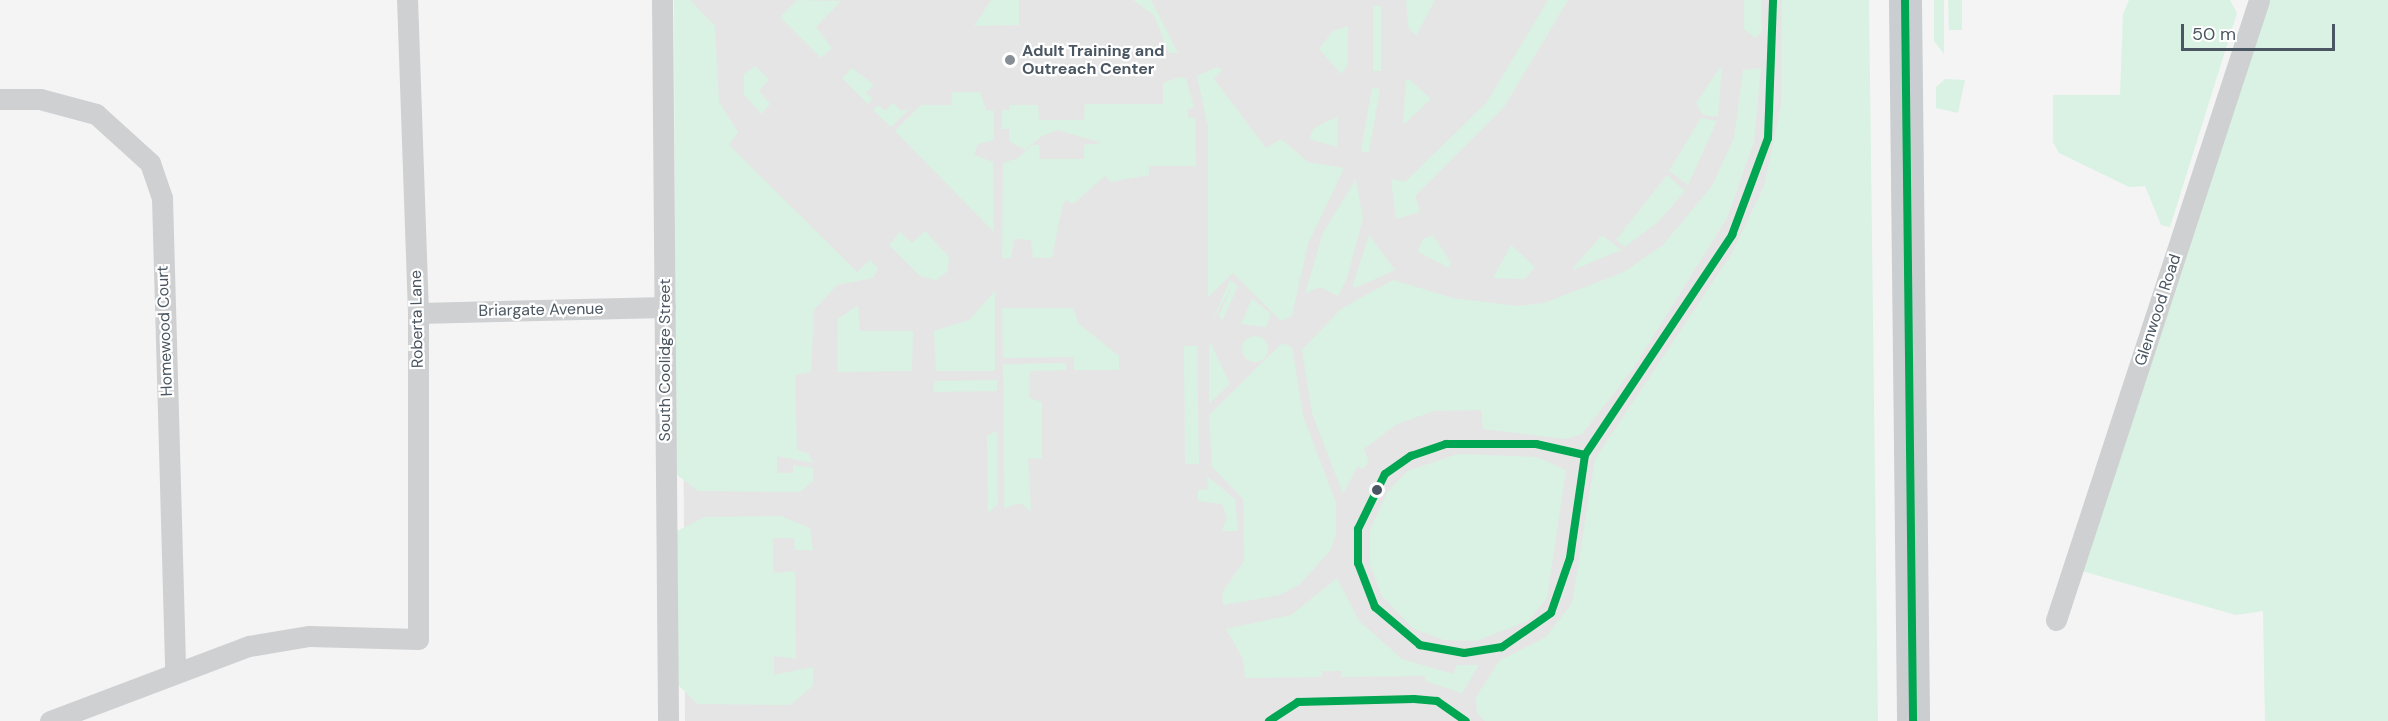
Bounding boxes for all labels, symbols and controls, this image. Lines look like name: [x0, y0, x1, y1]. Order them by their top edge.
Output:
scale bar: [2184, 12, 2338, 50]
text: 50 m: [2192, 22, 2236, 46]
place label: Adult Training and Outreach Center: [1022, 41, 1165, 79]
marker: Adult Training and Outreach Center: [1003, 53, 1017, 67]
street label: Glenwood Road: [2131, 252, 2185, 368]
street label: Homewood Court: [153, 265, 177, 397]
street label: Roberta Lane: [407, 270, 427, 368]
street label: South Coolidge Street: [655, 279, 675, 441]
street label: Briargate Avenue: [478, 299, 604, 321]
unlabelled marker: [1371, 484, 1383, 496]

